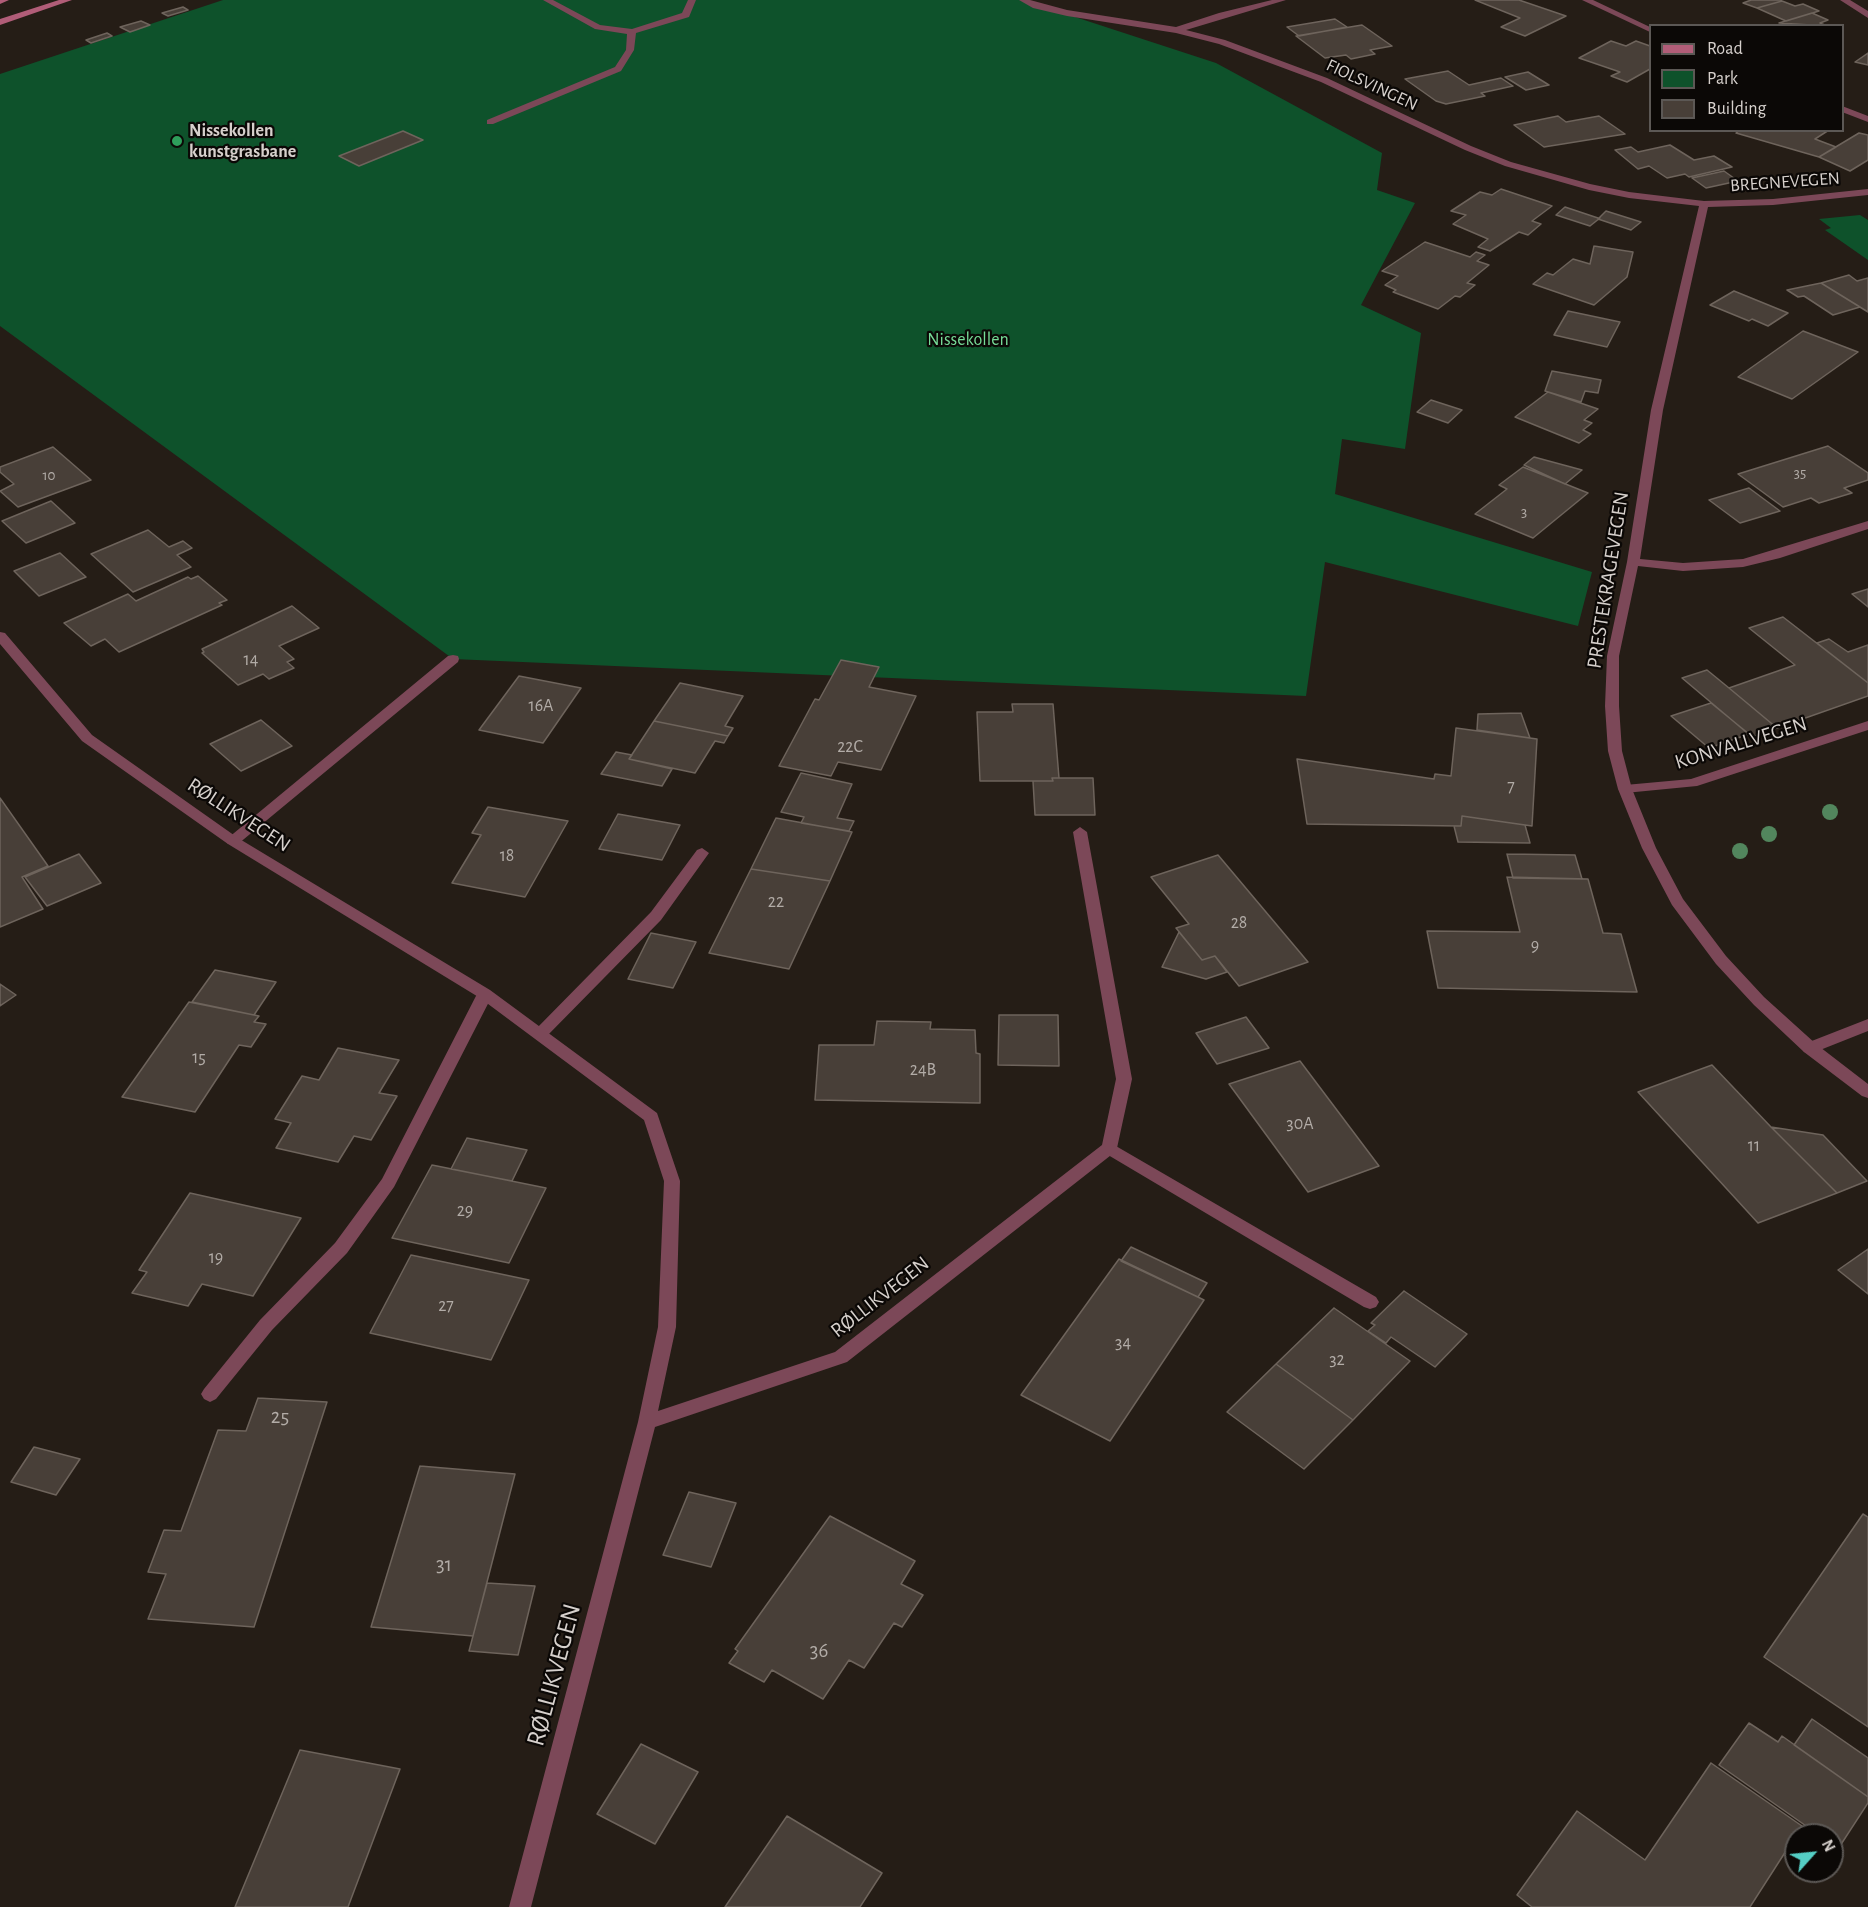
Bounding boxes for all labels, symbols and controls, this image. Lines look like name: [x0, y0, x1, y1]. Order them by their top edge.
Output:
legend: [1649, 24, 1844, 132]
text: Road: [1707, 40, 1743, 58]
street label: FIOLSVINGEN: [1323, 54, 1421, 116]
text: Park: [1707, 70, 1738, 88]
text: Building: [1707, 100, 1766, 118]
place label: Nissekollen kunstgrasbane: [189, 120, 296, 162]
marker: Nissekollen kunstgrasbane: [170, 134, 184, 148]
street label: BREGNEVEGEN: [1729, 167, 1841, 197]
park label: Nissekollen: [927, 329, 1009, 351]
house number: 35: [1794, 464, 1806, 482]
house number: 10: [42, 466, 56, 484]
street label: PRESTEKRAGEVEGEN: [1582, 490, 1634, 670]
house number: 3: [1521, 503, 1527, 521]
house number: 14: [244, 649, 258, 671]
house number: 16A: [528, 695, 554, 717]
street label: KONVALLVEGEN: [1672, 711, 1810, 775]
house number: 22C: [837, 736, 863, 758]
street label: RØLLIKVEGEN: [183, 772, 295, 858]
house number: 7: [1507, 776, 1515, 798]
house number: 18: [500, 845, 514, 867]
house number: 22: [768, 891, 784, 913]
house number: 28: [1231, 912, 1247, 934]
house number: 9: [1531, 935, 1539, 957]
house number: 15: [192, 1047, 206, 1069]
house number: 24B: [910, 1059, 936, 1081]
house number: 30A: [1286, 1113, 1314, 1135]
house number: 11: [1748, 1135, 1760, 1157]
house number: 29: [457, 1200, 473, 1222]
house number: 19: [209, 1247, 223, 1269]
street label: RØLLIKVEGEN: [826, 1251, 934, 1343]
house number: 27: [438, 1295, 454, 1317]
house number: 34: [1115, 1332, 1131, 1354]
house number: 32: [1329, 1349, 1345, 1371]
house number: 25: [271, 1404, 289, 1430]
house number: 31: [436, 1552, 452, 1578]
street label: RØLLIKVEGEN: [520, 1600, 588, 1750]
house number: 36: [810, 1638, 828, 1664]
north arrow: [1784, 1823, 1844, 1883]
text: N: [1819, 1837, 1838, 1854]

